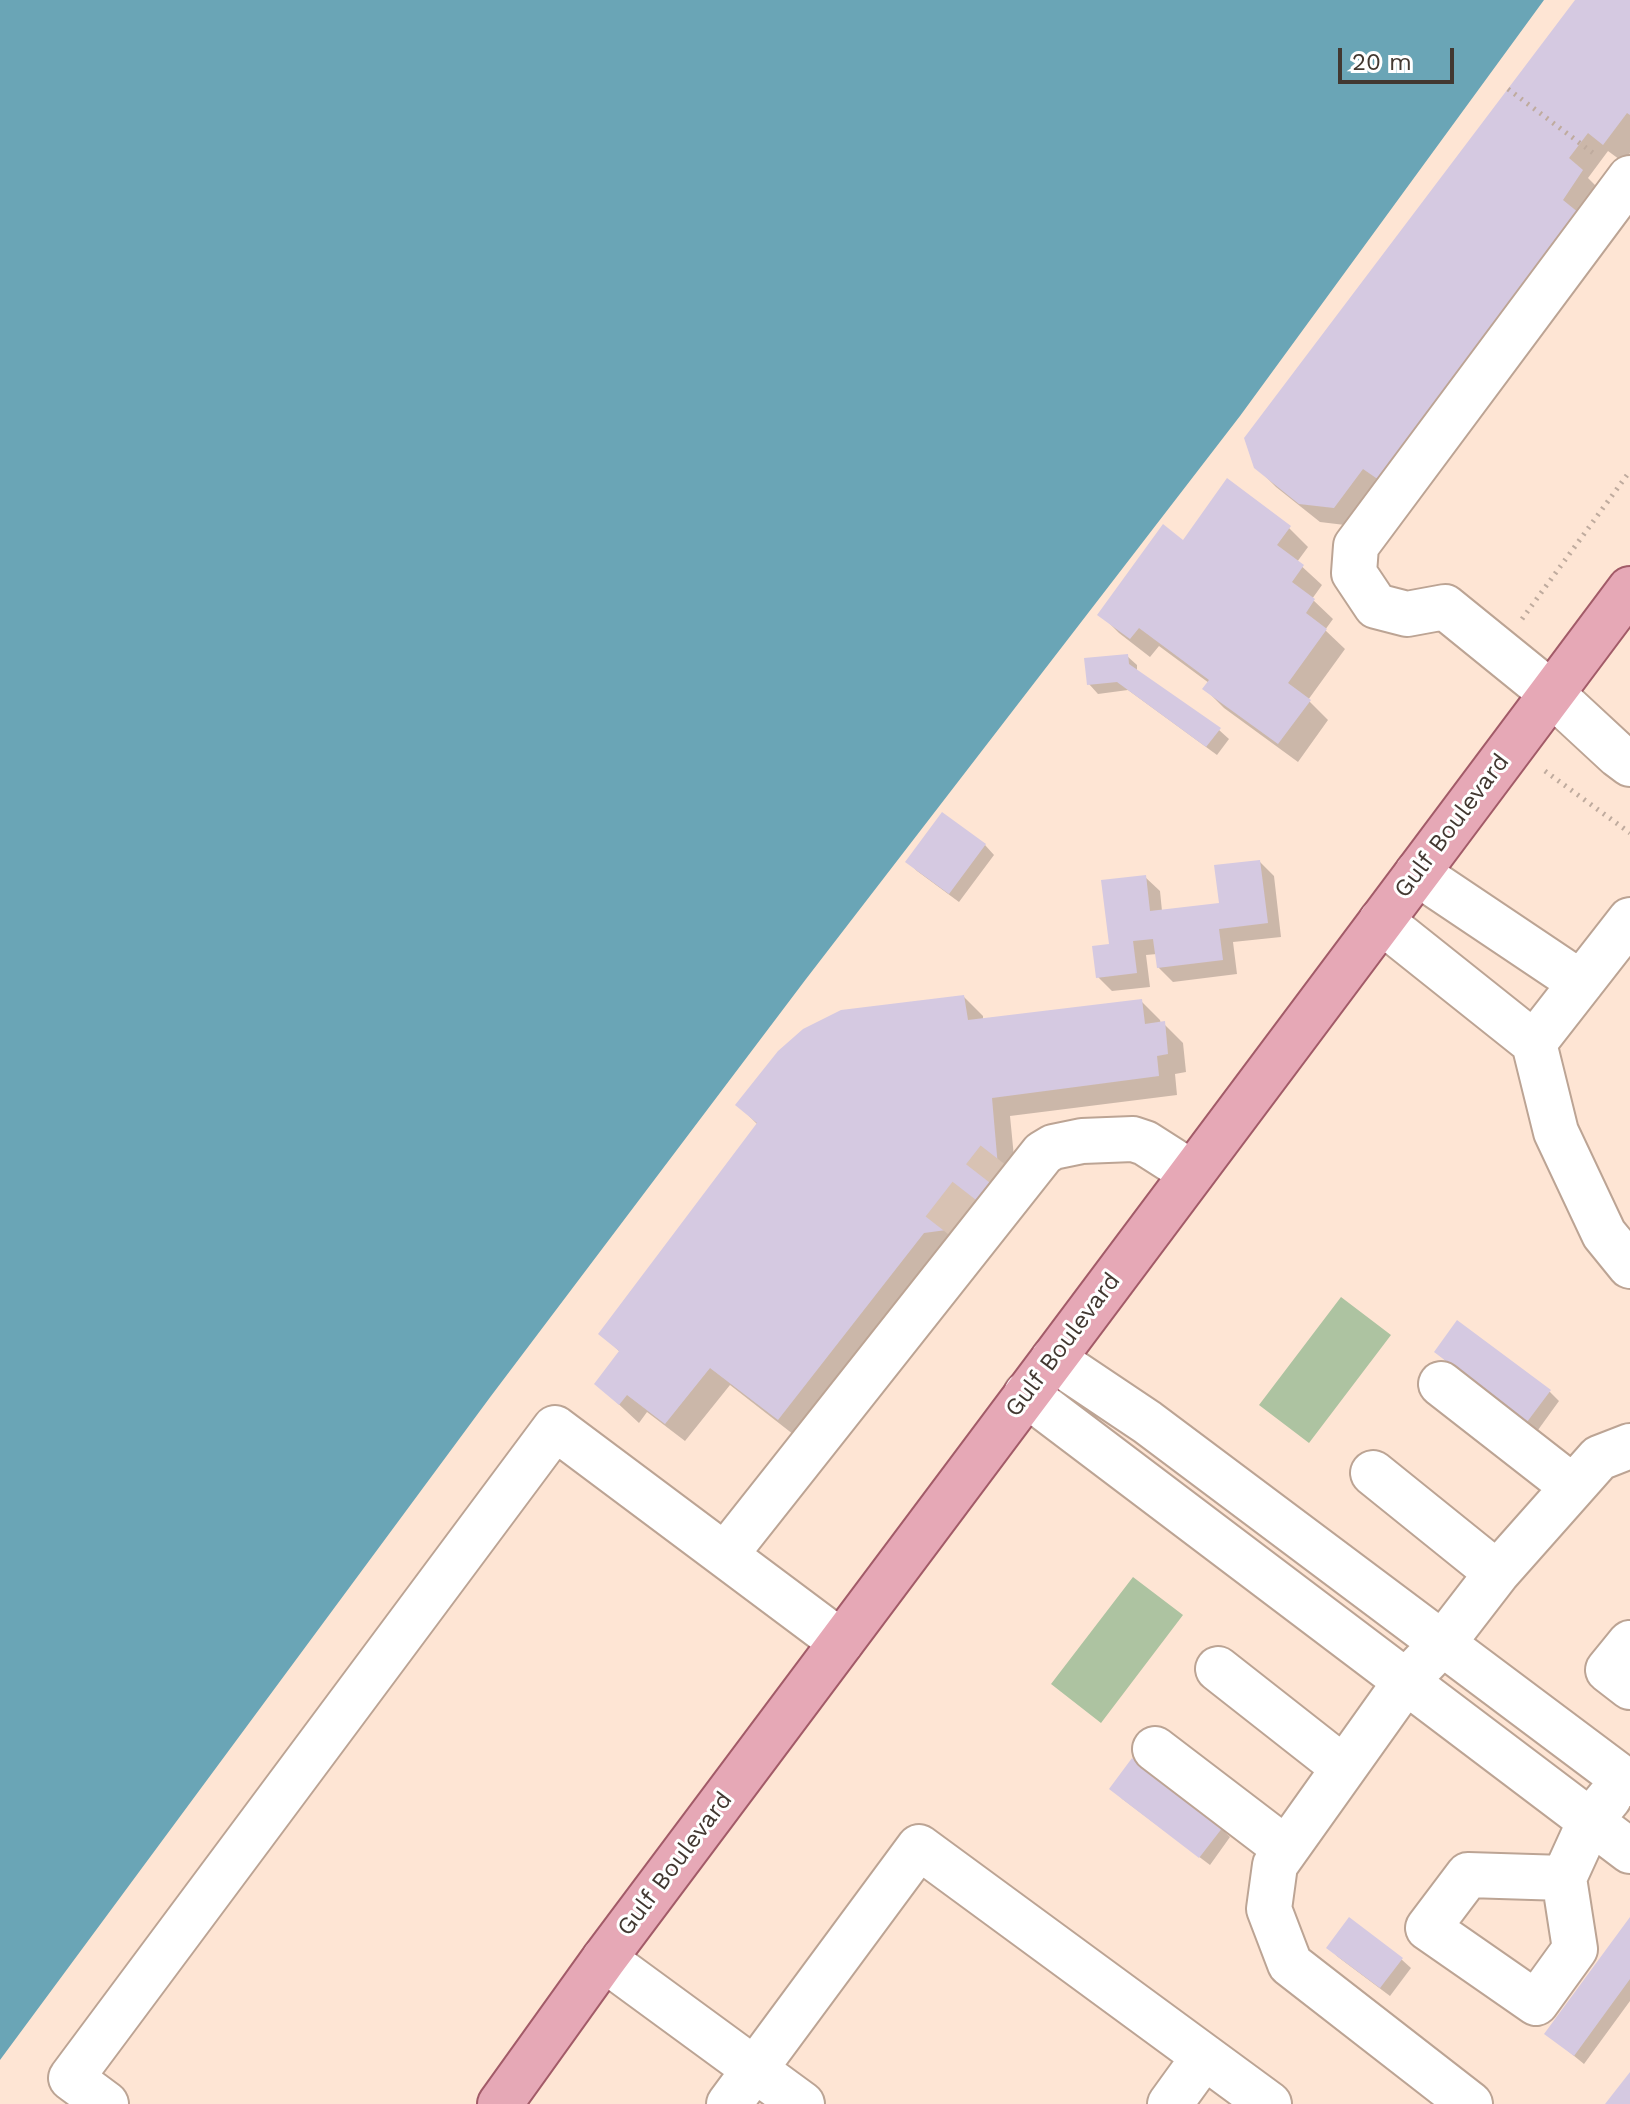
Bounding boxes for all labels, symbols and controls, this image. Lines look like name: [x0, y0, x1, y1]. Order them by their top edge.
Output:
scale bar: [1342, 32, 1458, 82]
text: 20 m: [1352, 48, 1412, 76]
street label: Gulf Boulevard: [1388, 748, 1516, 904]
street label: Gulf Boulevard: [999, 1267, 1127, 1423]
street label: Gulf Boulevard: [611, 1786, 739, 1942]

